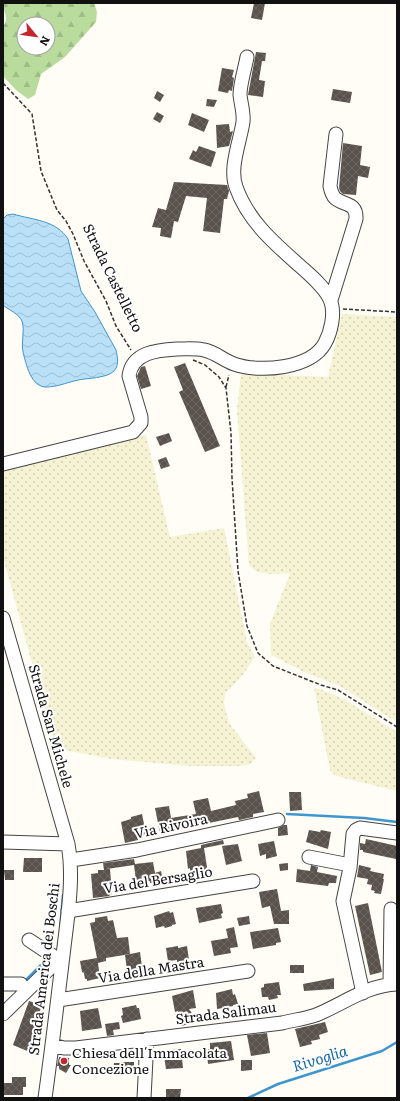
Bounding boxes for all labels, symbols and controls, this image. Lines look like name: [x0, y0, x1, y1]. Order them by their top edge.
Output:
north arrow: [16, 16, 56, 56]
text: N: [36, 33, 55, 49]
street label: Strada Castelletto: [79, 220, 149, 335]
street label: Strada San Michele: [25, 662, 79, 790]
street label: Via Rivoira: [132, 807, 210, 843]
street label: Via del Bersaglio: [102, 861, 214, 898]
street label: Strada America dei Boschi: [23, 881, 64, 1056]
street label: Via della Mastra: [96, 951, 206, 987]
street label: Strada Salimau: [174, 996, 278, 1028]
water label: Rivoglia: [289, 1038, 350, 1077]
place label: Chiesa dell′Immacolata Concezione: [72, 1042, 228, 1078]
marker: Chiesa dell′Immacolata Concezione: [59, 1056, 69, 1066]

